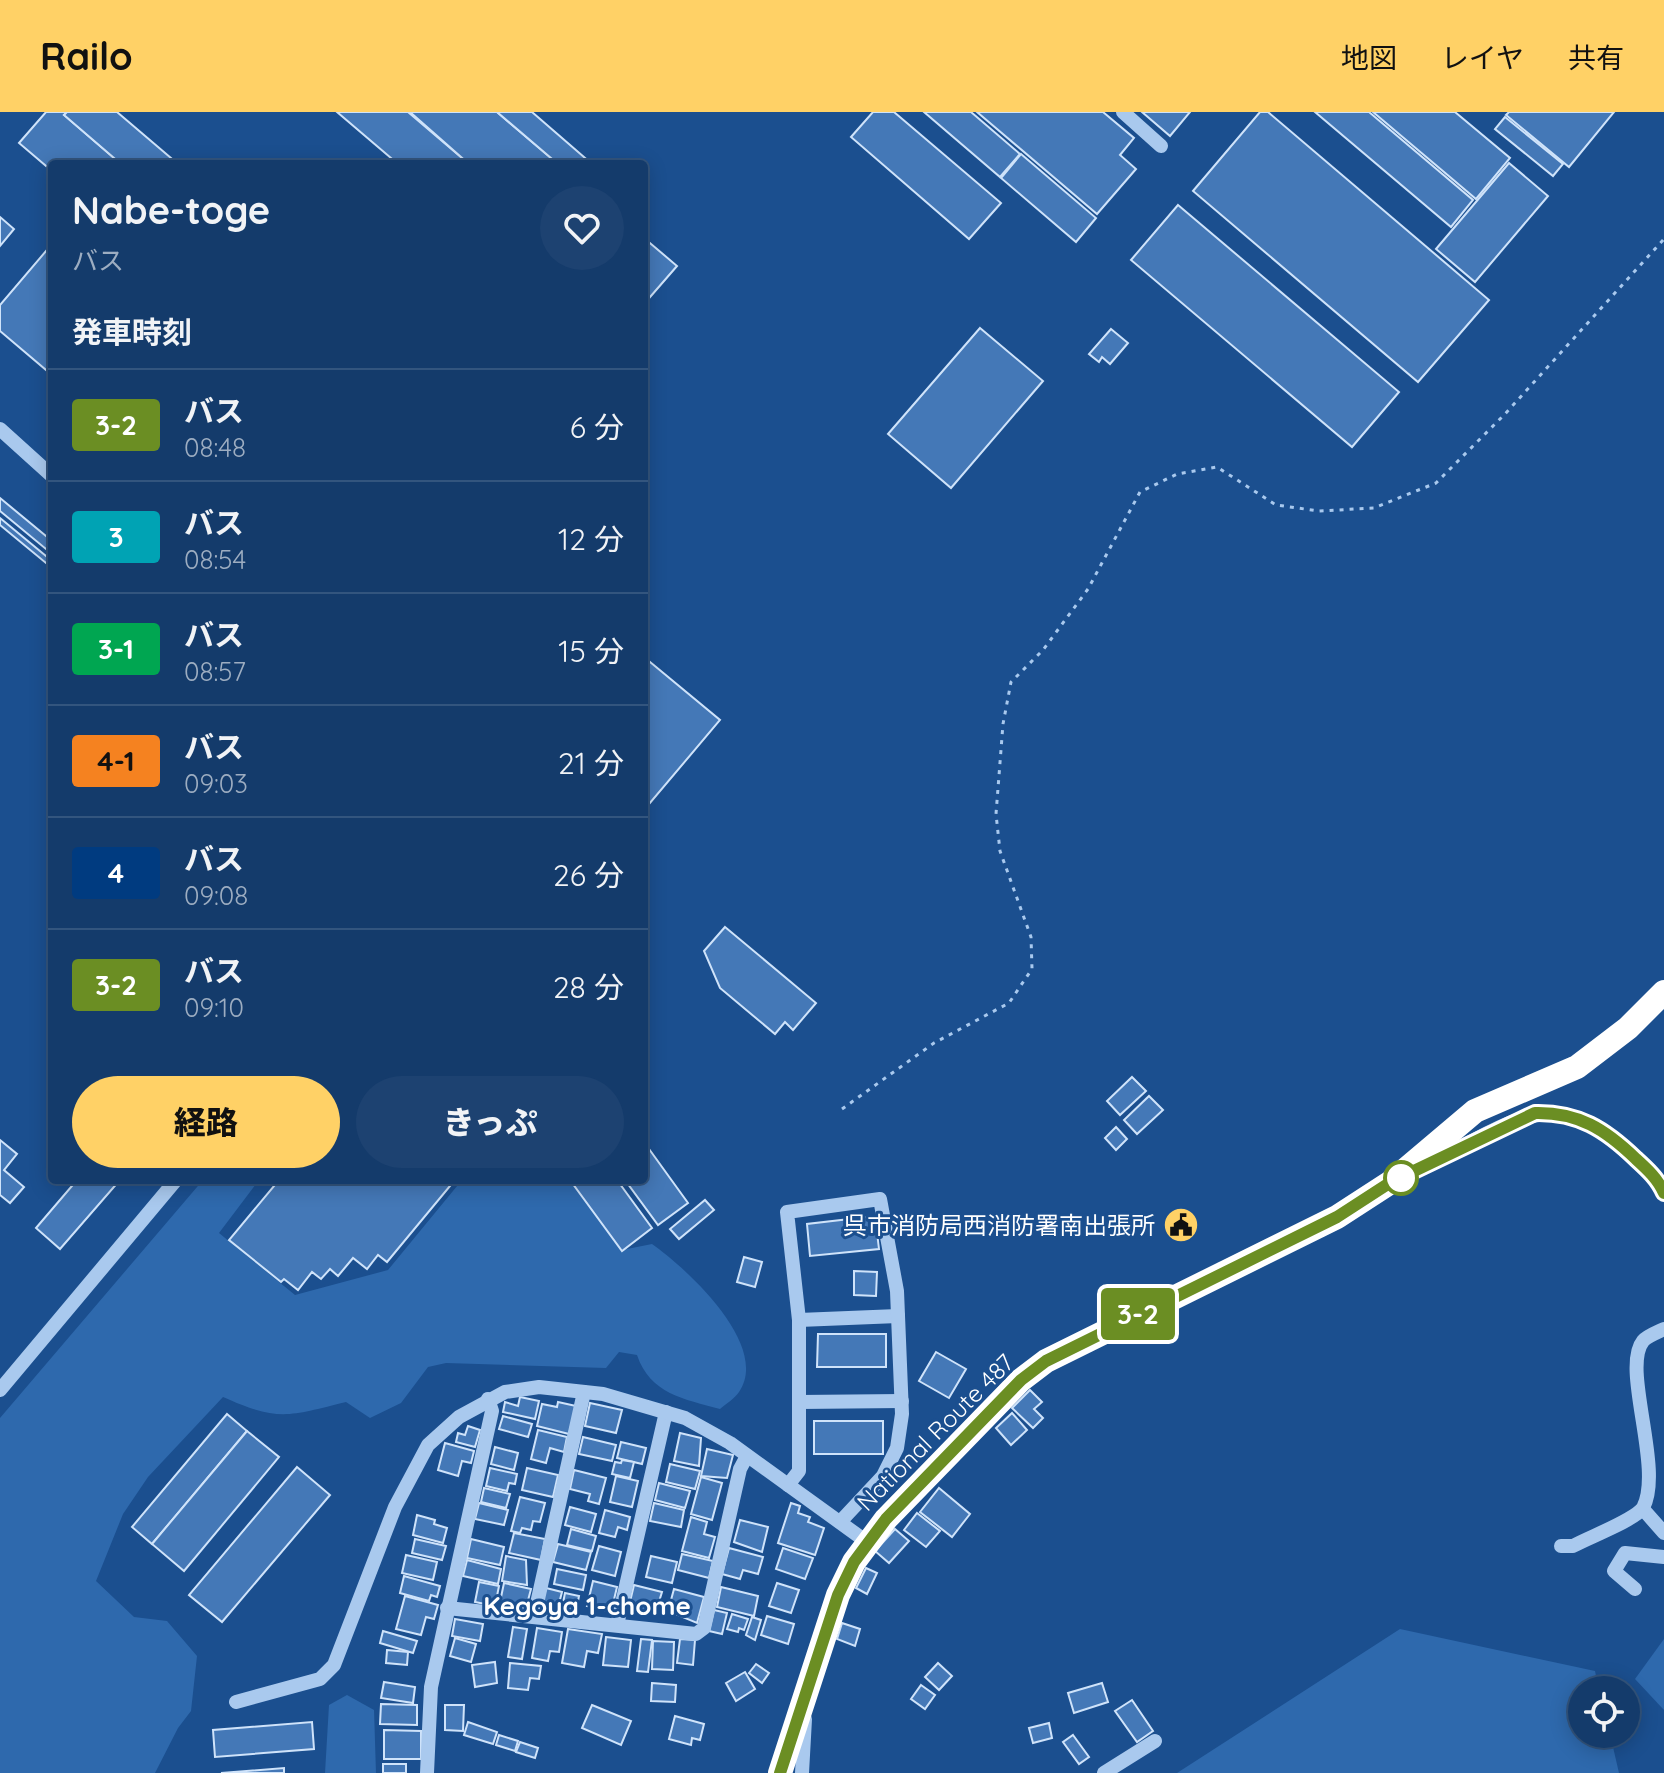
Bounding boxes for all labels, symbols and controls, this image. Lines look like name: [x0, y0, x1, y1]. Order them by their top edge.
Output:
text: Railo: [40, 32, 133, 80]
text: 地図: [1341, 40, 1397, 75]
text: レイヤ: [1441, 40, 1524, 75]
text: 共有: [1568, 40, 1624, 75]
text: Nabe-toge: [72, 186, 270, 234]
button: heart: [540, 186, 624, 270]
text: バス: [72, 244, 124, 277]
text: 発車時刻: [72, 313, 192, 351]
text: バス: [184, 392, 244, 430]
text: 3-2: [95, 407, 137, 442]
text: 6 分: [570, 408, 624, 446]
text: 08:48: [184, 431, 246, 464]
text: バス: [184, 504, 244, 542]
text: 3: [108, 519, 124, 554]
text: 12 分: [558, 520, 624, 558]
text: 08:54: [184, 543, 246, 576]
text: バス: [184, 616, 244, 654]
text: 3-1: [98, 631, 134, 666]
text: 15 分: [558, 632, 624, 670]
text: 08:57: [184, 655, 246, 688]
text: バス: [184, 728, 244, 766]
text: 4-1: [97, 743, 135, 778]
text: 21 分: [558, 744, 624, 782]
text: 09:03: [184, 767, 248, 800]
text: バス: [184, 840, 244, 878]
text: 4: [108, 855, 124, 890]
text: 26 分: [553, 856, 624, 894]
text: 09:08: [184, 879, 248, 912]
text: バス: [184, 952, 244, 990]
text: 3-2: [95, 967, 137, 1002]
text: 28 分: [553, 968, 624, 1006]
text: 09:10: [184, 991, 244, 1024]
button: 経路: [72, 1076, 340, 1168]
button: きっぷ: [356, 1076, 624, 1168]
unlabelled marker: [1384, 1161, 1418, 1195]
public building icon: 呉市消防局西消防署南出張所: [1162, 1206, 1200, 1244]
place label: 呉市消防局西消防署南出張所: [843, 1210, 1155, 1240]
line badge: 3-2: [1092, 1288, 1184, 1340]
text: 3-2: [1117, 1296, 1159, 1331]
street label: National Route 487: [850, 1347, 1020, 1517]
district label: Kegoya 1-chome: [483, 1589, 691, 1622]
map controls: [1568, 1676, 1640, 1748]
button: locate: [1568, 1676, 1640, 1748]

